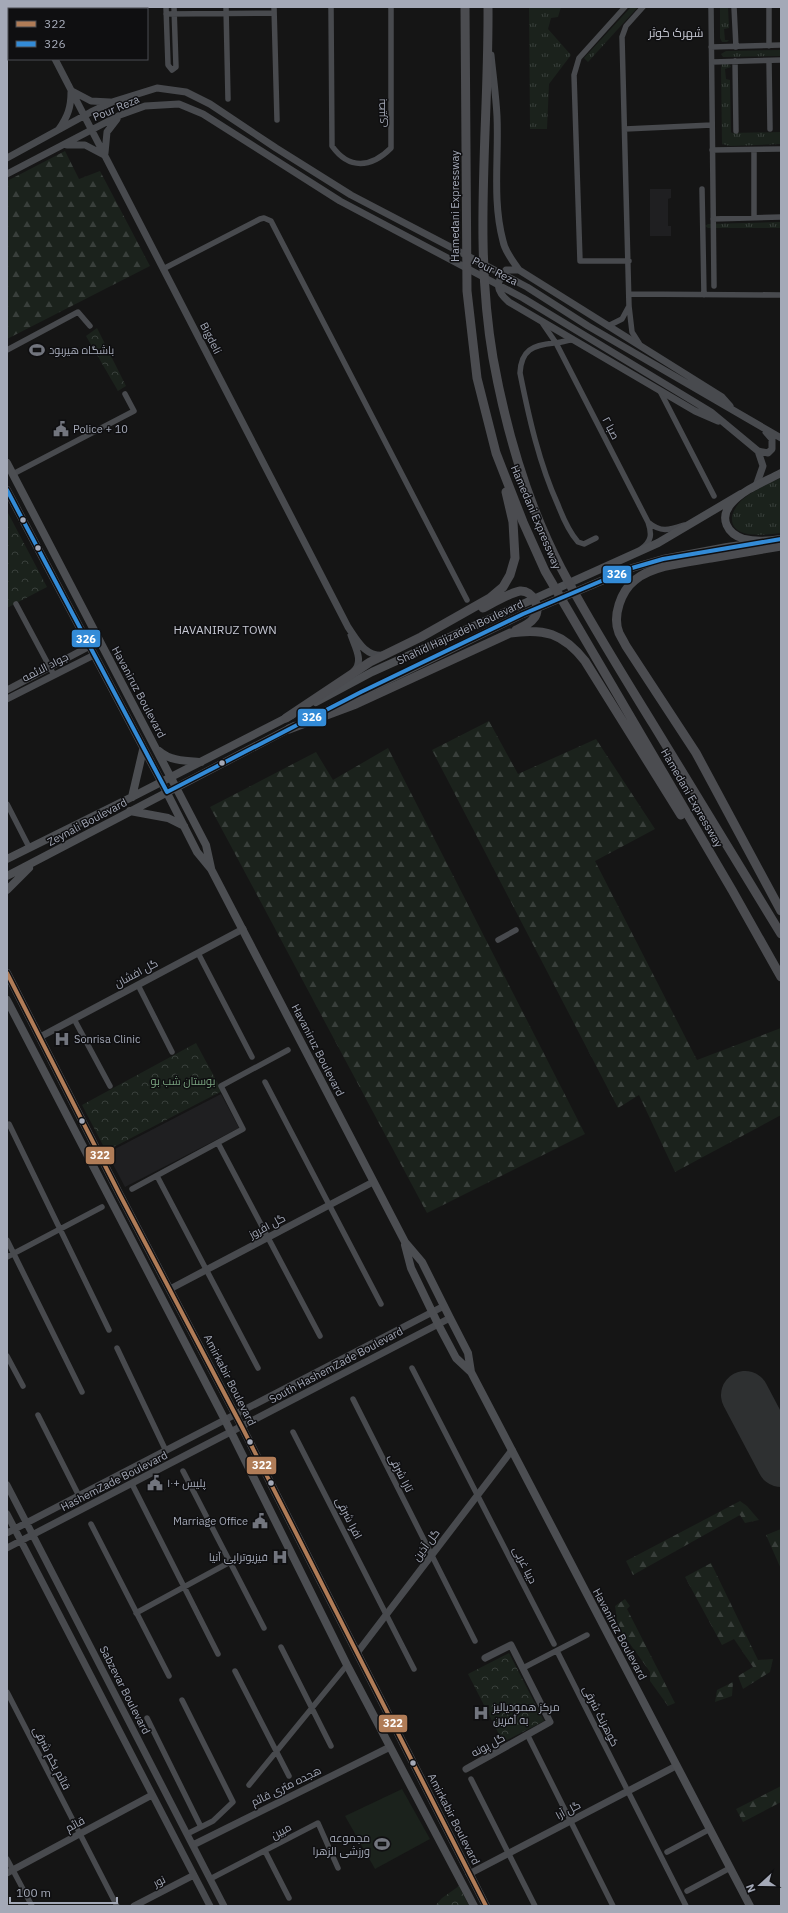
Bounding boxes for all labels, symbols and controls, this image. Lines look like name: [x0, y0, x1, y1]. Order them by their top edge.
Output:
legend: [8, 8, 148, 60]
text: 322: [44, 16, 66, 31]
district label: شهرک کوثر: [648, 25, 704, 40]
text: 326: [44, 36, 66, 51]
street label: Pour Reza: [91, 92, 142, 124]
street label: بصیری: [374, 99, 388, 127]
street label: Hamedani Expressway: [448, 150, 462, 262]
street label: Pour Reza: [470, 254, 520, 288]
street label: Bigdeli: [197, 320, 225, 356]
sports icon: باشگاه هیربود: [28, 341, 46, 359]
place label: باشگاه هیربود: [49, 343, 114, 357]
street label: صبا ۲: [599, 414, 623, 442]
public building icon: Police + 10: [52, 420, 70, 438]
place label: Police + 10: [73, 422, 128, 436]
street label: Hamedani Expressway: [508, 463, 564, 572]
unlabelled marker: [18, 515, 28, 525]
unlabelled marker: [33, 543, 43, 553]
line badge: 326: [602, 565, 632, 584]
text: 326: [607, 567, 627, 581]
street label: Shahid Hajizadeh Boulevard: [395, 597, 525, 667]
district label: HAVANIRUZ TOWN: [173, 622, 277, 637]
line badge: 326: [71, 629, 101, 648]
text: 326: [76, 632, 96, 646]
street label: Havaniruz Boulevard: [109, 644, 169, 740]
street label: جواد الائمه: [20, 649, 70, 685]
line badge: 326: [297, 708, 327, 727]
text: 326: [302, 710, 322, 724]
street label: Hamedani Expressway: [658, 746, 726, 850]
unlabelled marker: [217, 758, 227, 768]
street label: Zeynali Boulevard: [45, 795, 129, 849]
street label: گل افشان: [112, 956, 160, 990]
street label: Havaniruz Boulevard: [289, 1001, 347, 1099]
hospital icon: Sonrisa Clinic: [53, 1030, 71, 1048]
place label: Sonrisa Clinic: [74, 1032, 141, 1046]
park label: بوستان شب بو: [151, 1074, 215, 1088]
unlabelled marker: [77, 1116, 87, 1126]
line badge: 322: [85, 1146, 115, 1165]
text: 322: [90, 1148, 110, 1162]
street label: گل افروز: [245, 1211, 288, 1242]
street label: South HashemZade Boulevard: [267, 1324, 405, 1406]
street label: Amirkabir Boulevard: [201, 1332, 259, 1428]
unlabelled marker: [245, 1437, 255, 1447]
street label: HashemZade Boulevard: [58, 1448, 170, 1514]
street label: تارا شرقی: [385, 1452, 417, 1495]
line badge: 322: [246, 1456, 277, 1475]
text: 322: [252, 1458, 272, 1472]
public building icon: پلیس +۱۰: [146, 1474, 164, 1492]
place label: پلیس +۱۰: [167, 1476, 206, 1490]
unlabelled marker: [266, 1478, 276, 1488]
street label: افرا شرقی: [333, 1495, 365, 1541]
public building icon: Marriage Office: [251, 1512, 269, 1530]
place label: Marriage Office: [173, 1514, 248, 1528]
street label: گل آذین: [409, 1526, 443, 1564]
street label: دیبا غربی: [510, 1544, 540, 1586]
hospital icon: فیزیوتراپی آنیا: [271, 1548, 289, 1566]
place label: فیزیوتراپی آنیا: [209, 1550, 268, 1564]
street label: Havaniruz Boulevard: [590, 1586, 650, 1682]
street label: Sabzevar Boulevard: [97, 1643, 153, 1737]
street label: کوهرنگ شرقی: [580, 1683, 622, 1749]
place label: مرکز همودیالیز به آفرین: [492, 1700, 560, 1727]
hospital icon: مرکز همودیالیز به آفرین: [472, 1704, 490, 1722]
line badge: 322: [378, 1714, 408, 1733]
text: 322: [383, 1716, 403, 1730]
street label: قائم یکم شرقی: [29, 1724, 74, 1792]
street label: گل پونه: [469, 1730, 507, 1760]
unlabelled marker: [408, 1758, 418, 1768]
street label: هجده متری قائم: [249, 1763, 324, 1810]
street label: Amirkabir Boulevard: [425, 1771, 483, 1867]
street label: گل آرا: [553, 1798, 583, 1822]
street label: قائم: [63, 1813, 88, 1836]
street label: مبین: [268, 1820, 294, 1842]
place label: مجموعه ورزشی الزهرا: [313, 1831, 370, 1858]
sports icon: مجموعه ورزشی الزهرا: [373, 1835, 391, 1853]
north arrow: [740, 1865, 780, 1905]
street label: نور: [149, 1872, 168, 1890]
scale bar: [10, 1879, 117, 1905]
text: N: [743, 1882, 759, 1895]
text: 100 m: [16, 1885, 51, 1900]

